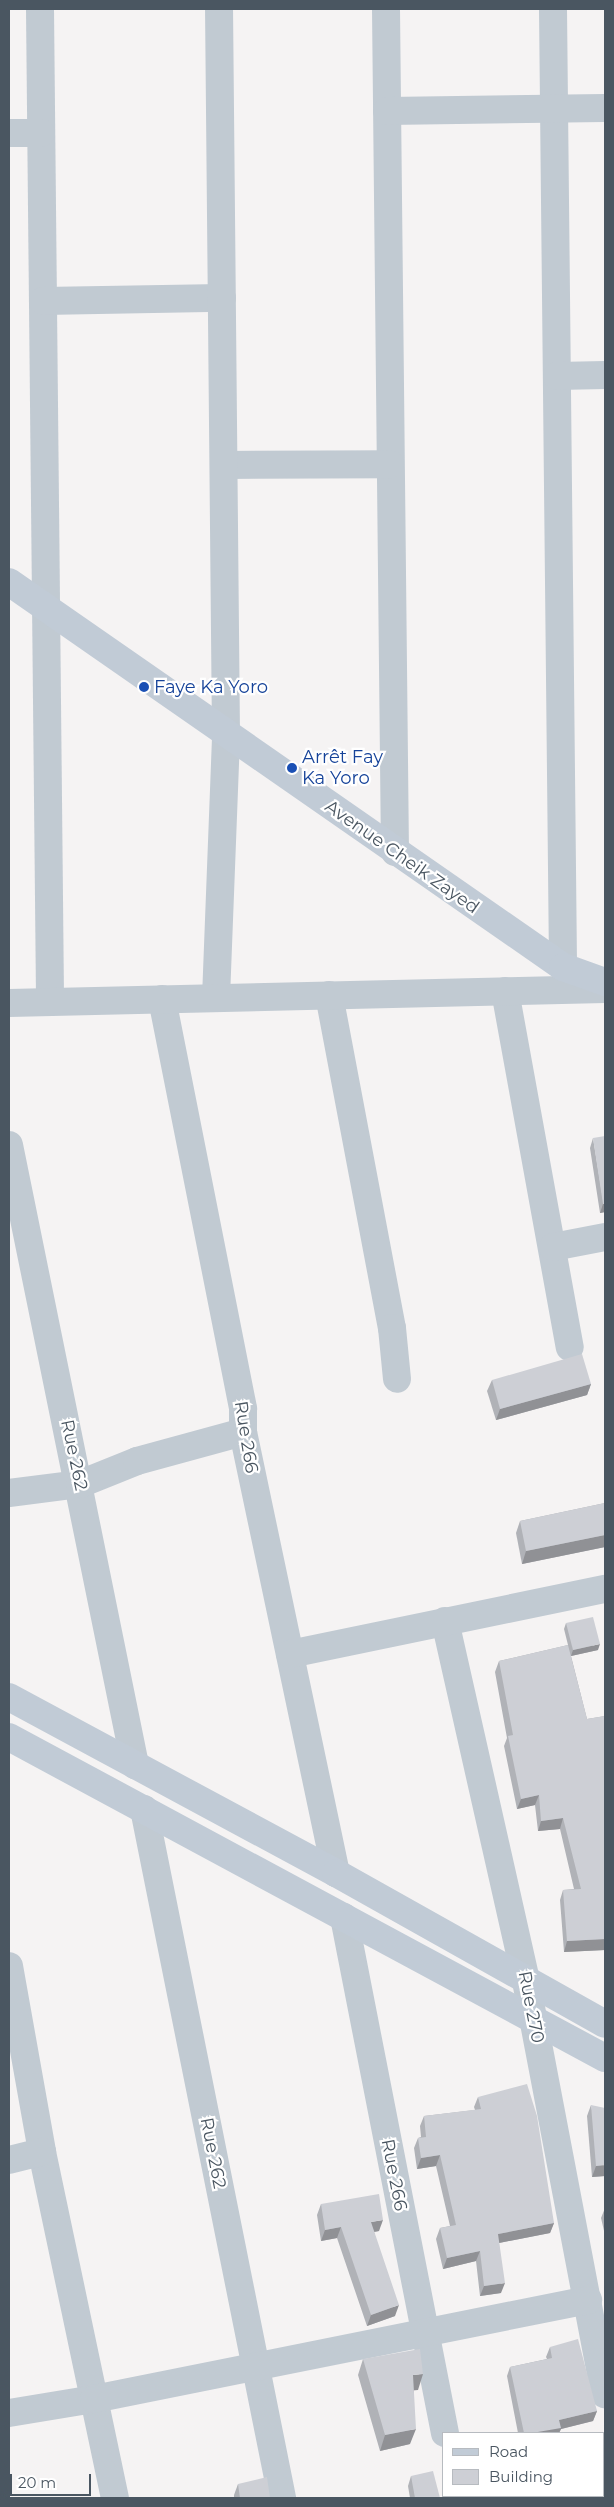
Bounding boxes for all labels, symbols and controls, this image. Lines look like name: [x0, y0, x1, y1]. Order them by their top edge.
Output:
place label: Faye Ka Yoro: [154, 676, 268, 698]
marker: Faye Ka Yoro: [138, 681, 150, 693]
place label: Arrêt Fay Ka Yoro: [302, 747, 383, 790]
marker: Arrêt Fay Ka Yoro: [286, 762, 298, 774]
street label: Avenue Cheik Zayed: [321, 796, 483, 918]
street label: Rue 266: [230, 1399, 262, 1475]
street label: Rue 262: [56, 1418, 92, 1492]
street label: Rue 270: [513, 1969, 549, 2045]
street label: Rue 262: [196, 2116, 230, 2190]
street label: Rue 266: [376, 2137, 412, 2213]
legend: [442, 2432, 604, 2497]
text: Road: [489, 2442, 528, 2461]
scale bar: [12, 2464, 94, 2496]
text: Building: [489, 2467, 553, 2486]
text: 20 m: [18, 2473, 56, 2492]

